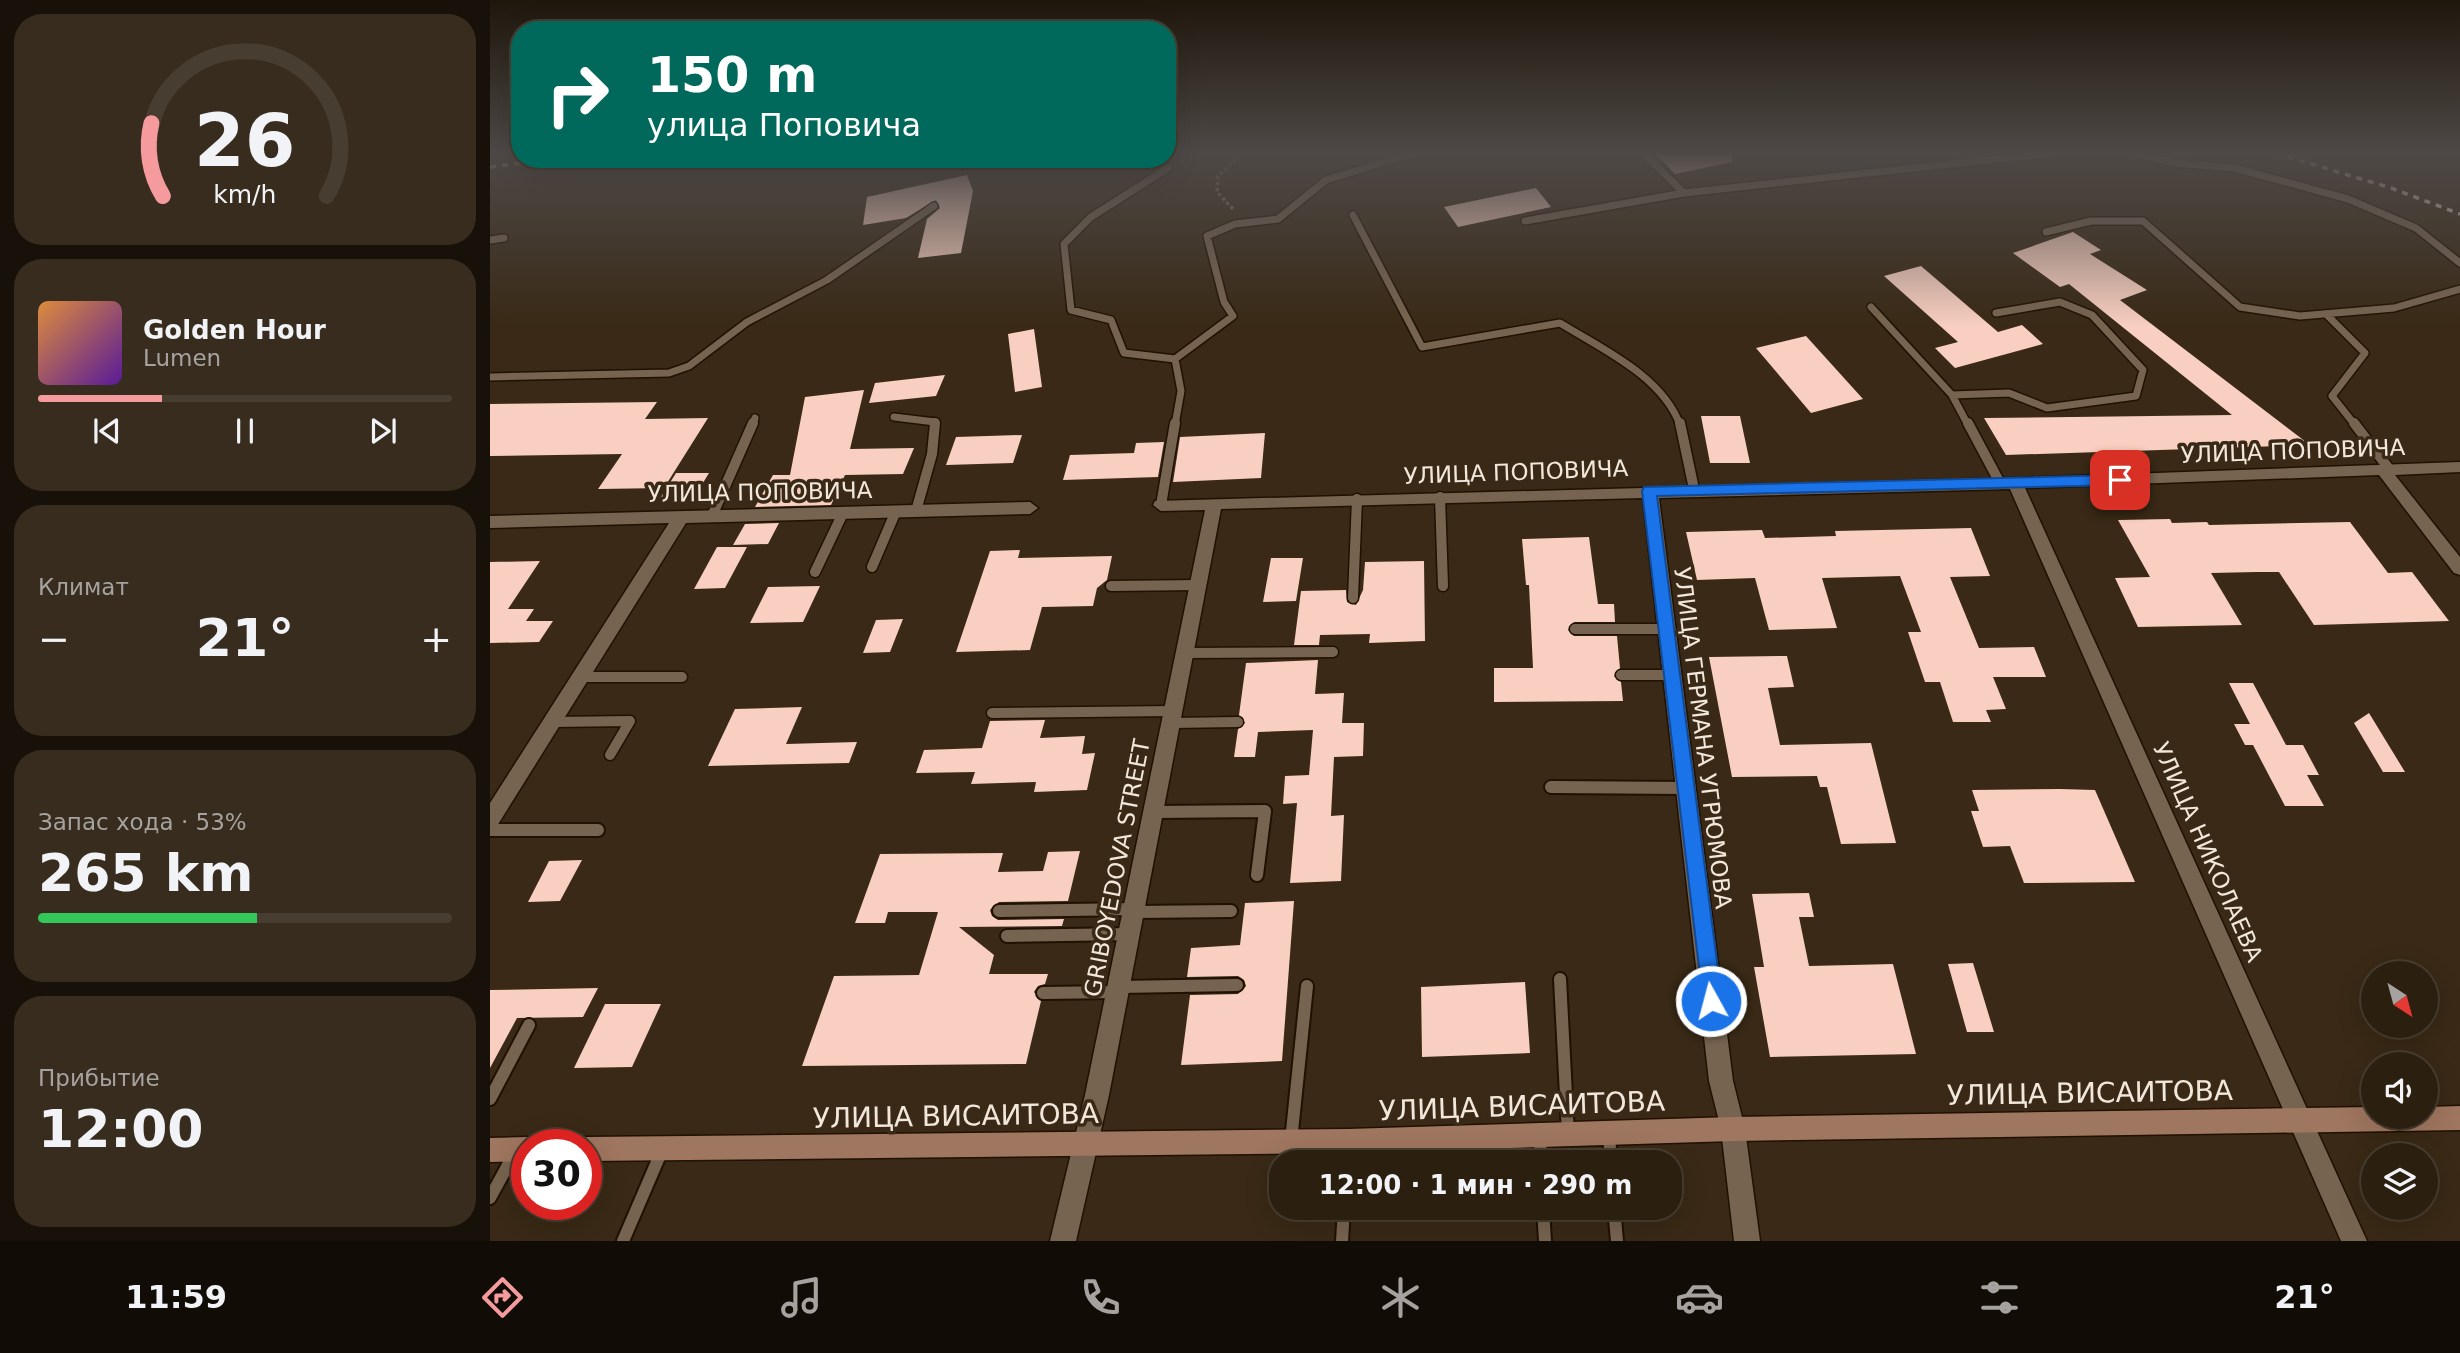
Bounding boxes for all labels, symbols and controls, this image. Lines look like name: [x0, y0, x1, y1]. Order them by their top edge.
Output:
text: 150 m: [647, 47, 817, 104]
icon: right: [532, 49, 623, 140]
text: 26: [194, 98, 296, 183]
text: улица Поповича: [647, 106, 921, 144]
text: km/h: [213, 180, 277, 209]
text: Golden Hour: [143, 315, 326, 345]
text: Lumen: [143, 345, 221, 371]
icon: previous: [88, 412, 126, 450]
icon: pause: [226, 412, 264, 450]
icon: next: [364, 412, 402, 450]
street label: УЛИЦА ПОПОВИЧА: [2180, 434, 2406, 468]
pin: [2090, 450, 2150, 510]
street label: УЛИЦА ПОПОВИЧА: [1403, 455, 1629, 489]
icon: arrive: [2101, 461, 2139, 499]
street label: УЛИЦА ПОПОВИЧА: [647, 477, 873, 507]
street label: УЛИЦА ГЕРМАНА УГРЮМОВА: [1669, 566, 1737, 911]
text: Климат: [38, 574, 129, 600]
text: 21°: [196, 608, 294, 668]
text: −: [38, 617, 70, 661]
text: +: [420, 617, 452, 661]
street label: GRIBOYEDOVA STREET: [1079, 736, 1155, 999]
street label: УЛИЦА НИКОЛАЕВА: [2148, 738, 2268, 966]
text: Запас хода · 53%: [38, 809, 247, 835]
text: 265 km: [38, 843, 253, 903]
north arrow: [2361, 961, 2438, 1038]
map controls: [2361, 961, 2438, 1220]
position arrow: [1674, 964, 1748, 1038]
button: sound: [2361, 1052, 2438, 1129]
text: Прибытие: [38, 1065, 160, 1091]
street label: УЛИЦА ВИСАИТОВА: [1947, 1074, 2233, 1112]
street label: УЛИЦА ВИСАИТОВА: [1378, 1085, 1666, 1127]
street label: УЛИЦА ВИСАИТОВА: [813, 1097, 1099, 1135]
text: 12:00: [38, 1099, 204, 1159]
speed limit sign: 30: [511, 1129, 602, 1220]
button: layers: [2361, 1143, 2438, 1220]
text: 12:00 · 1 мин · 290 m: [1319, 1170, 1632, 1200]
icon: directions: [478, 1273, 527, 1322]
icon: music: [777, 1273, 826, 1322]
icon: phone: [1076, 1273, 1125, 1322]
icon: climate: [1376, 1273, 1425, 1322]
icon: car: [1675, 1273, 1724, 1322]
icon: filters: [1975, 1273, 2024, 1322]
text: 11:59: [125, 1278, 227, 1316]
text: 21°: [2274, 1278, 2335, 1316]

